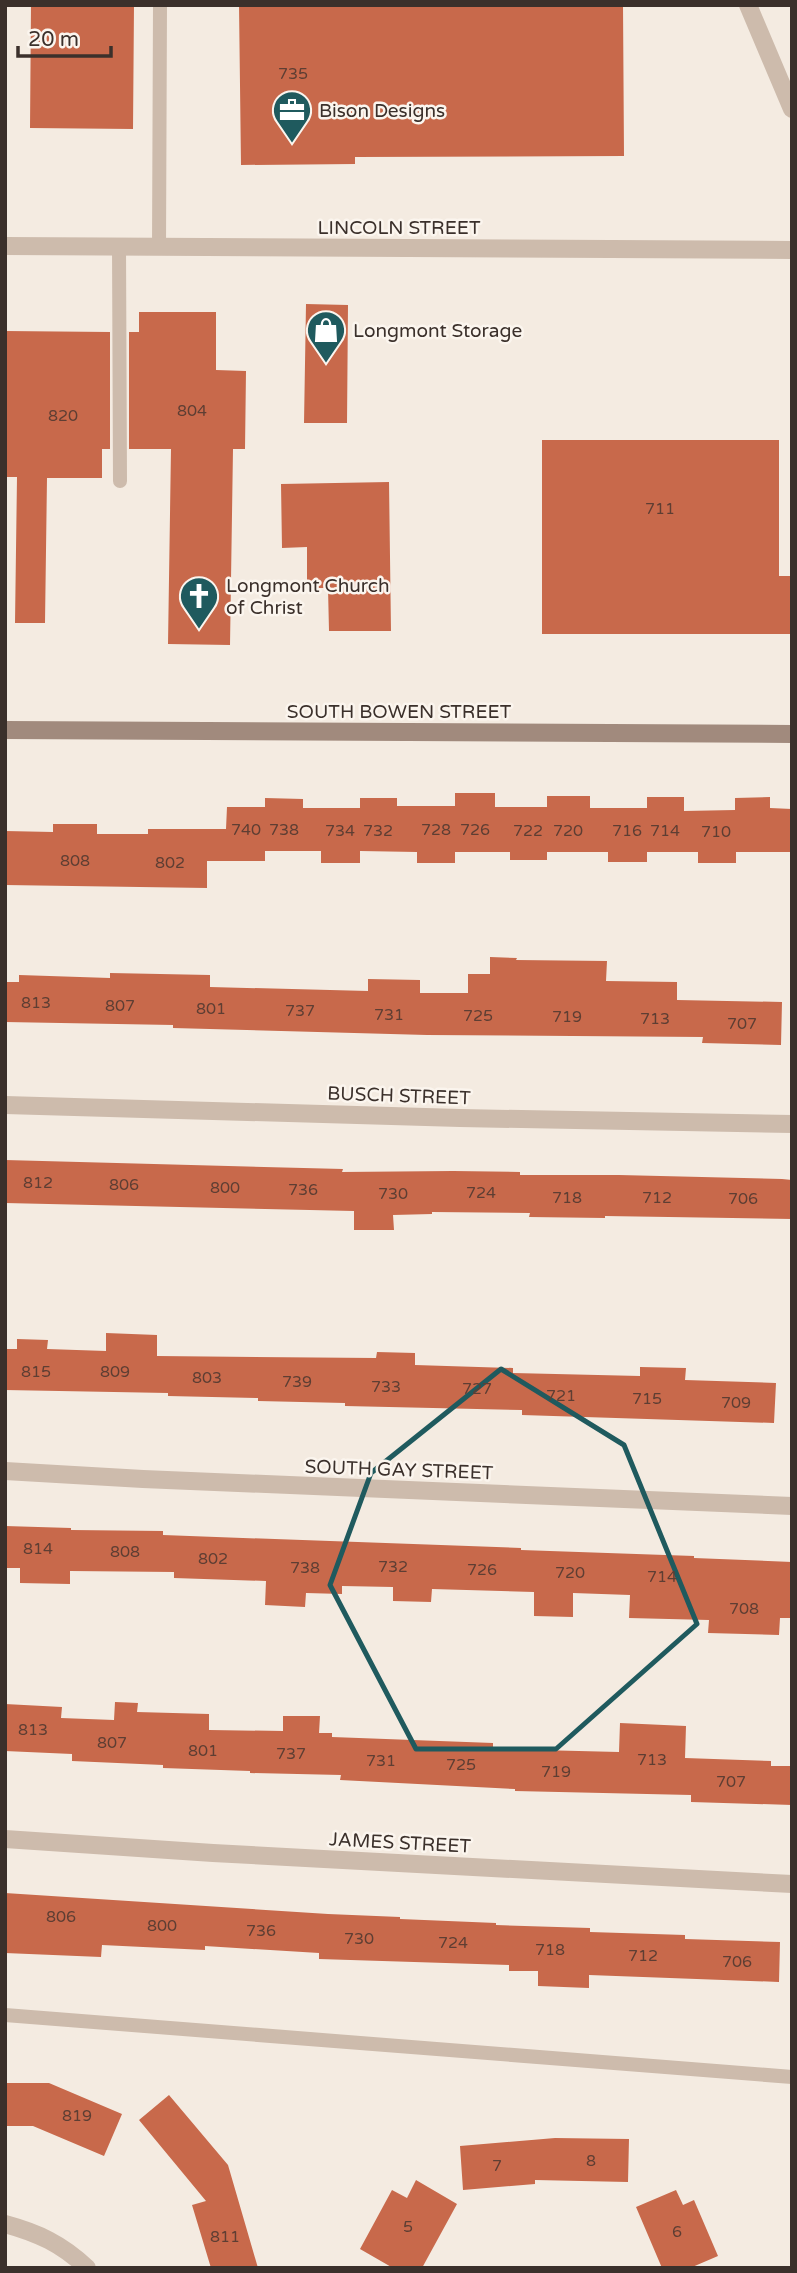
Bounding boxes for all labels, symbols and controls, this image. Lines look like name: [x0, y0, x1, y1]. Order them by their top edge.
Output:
scale bar: [18, 14, 110, 58]
text: 20 m: [28, 27, 79, 52]
house number: 735: [278, 64, 308, 84]
office icon: Bison Designs: [271, 89, 313, 144]
place label: Bison Designs: [319, 100, 445, 122]
street label: LINCOLN STREET: [318, 217, 481, 239]
shop icon: Longmont Storage: [305, 309, 347, 364]
place label: Longmont Storage: [353, 320, 522, 342]
house number: 804: [177, 401, 207, 421]
house number: 820: [48, 406, 78, 426]
house number: 711: [645, 499, 675, 519]
church icon: Longmont Church of Christ: [178, 575, 220, 630]
place label: Longmont Church of Christ: [226, 575, 390, 619]
street label: SOUTH BOWEN STREET: [287, 701, 512, 723]
house number: 740: [231, 820, 261, 840]
house number: 738: [269, 820, 299, 840]
house number: 728: [421, 820, 451, 840]
house number: 726: [460, 820, 490, 840]
house number: 734: [325, 821, 355, 841]
house number: 732: [363, 821, 393, 841]
house number: 722: [513, 821, 543, 841]
house number: 720: [553, 821, 583, 841]
house number: 716: [612, 821, 642, 841]
house number: 714: [650, 821, 680, 841]
house number: 710: [701, 822, 731, 842]
house number: 808: [60, 851, 90, 871]
house number: 802: [155, 853, 185, 873]
house number: 813: [21, 993, 51, 1013]
house number: 807: [105, 996, 135, 1016]
house number: 801: [196, 999, 226, 1019]
house number: 737: [285, 1001, 315, 1021]
house number: 731: [374, 1005, 404, 1025]
house number: 725: [463, 1006, 493, 1026]
house number: 719: [552, 1007, 582, 1027]
house number: 713: [640, 1009, 670, 1029]
house number: 707: [727, 1014, 757, 1034]
street label: BUSCH STREET: [327, 1082, 472, 1110]
house number: 812: [23, 1173, 53, 1193]
house number: 806: [109, 1175, 139, 1195]
house number: 800: [210, 1178, 240, 1198]
house number: 736: [288, 1180, 318, 1200]
house number: 724: [466, 1183, 496, 1203]
house number: 730: [378, 1184, 408, 1204]
house number: 718: [552, 1188, 582, 1208]
house number: 712: [642, 1188, 672, 1208]
house number: 706: [728, 1189, 758, 1209]
house number: 815: [21, 1362, 51, 1382]
house number: 809: [100, 1362, 130, 1382]
house number: 803: [192, 1368, 222, 1388]
house number: 739: [282, 1372, 312, 1392]
house number: 733: [371, 1377, 401, 1397]
house number: 727: [462, 1379, 492, 1399]
house number: 721: [546, 1386, 576, 1406]
house number: 715: [632, 1389, 662, 1409]
house number: 709: [721, 1393, 751, 1413]
street label: SOUTH GAY STREET: [304, 1456, 494, 1484]
house number: 814: [23, 1539, 53, 1559]
house number: 808: [110, 1542, 140, 1562]
house number: 802: [198, 1549, 228, 1569]
house number: 732: [378, 1557, 408, 1577]
house number: 738: [290, 1558, 320, 1578]
house number: 726: [467, 1560, 497, 1580]
house number: 720: [555, 1563, 585, 1583]
house number: 714: [647, 1567, 677, 1587]
house number: 708: [729, 1599, 759, 1619]
house number: 813: [18, 1720, 48, 1740]
house number: 807: [97, 1733, 127, 1753]
house number: 801: [188, 1741, 218, 1761]
house number: 737: [276, 1744, 306, 1764]
house number: 713: [637, 1750, 667, 1770]
house number: 731: [366, 1751, 396, 1771]
house number: 725: [446, 1755, 476, 1775]
house number: 719: [541, 1762, 571, 1782]
house number: 707: [716, 1772, 746, 1792]
street label: JAMES STREET: [328, 1828, 472, 1858]
house number: 806: [46, 1907, 76, 1927]
house number: 800: [147, 1916, 177, 1936]
house number: 736: [246, 1921, 276, 1941]
house number: 730: [344, 1929, 374, 1949]
house number: 724: [438, 1933, 468, 1953]
house number: 718: [535, 1940, 565, 1960]
house number: 712: [628, 1946, 658, 1966]
house number: 706: [722, 1952, 752, 1972]
house number: 819: [62, 2106, 92, 2126]
house number: 8: [586, 2151, 596, 2171]
house number: 7: [492, 2156, 502, 2176]
house number: 5: [403, 2217, 413, 2237]
house number: 6: [672, 2222, 682, 2242]
house number: 811: [210, 2227, 240, 2247]

